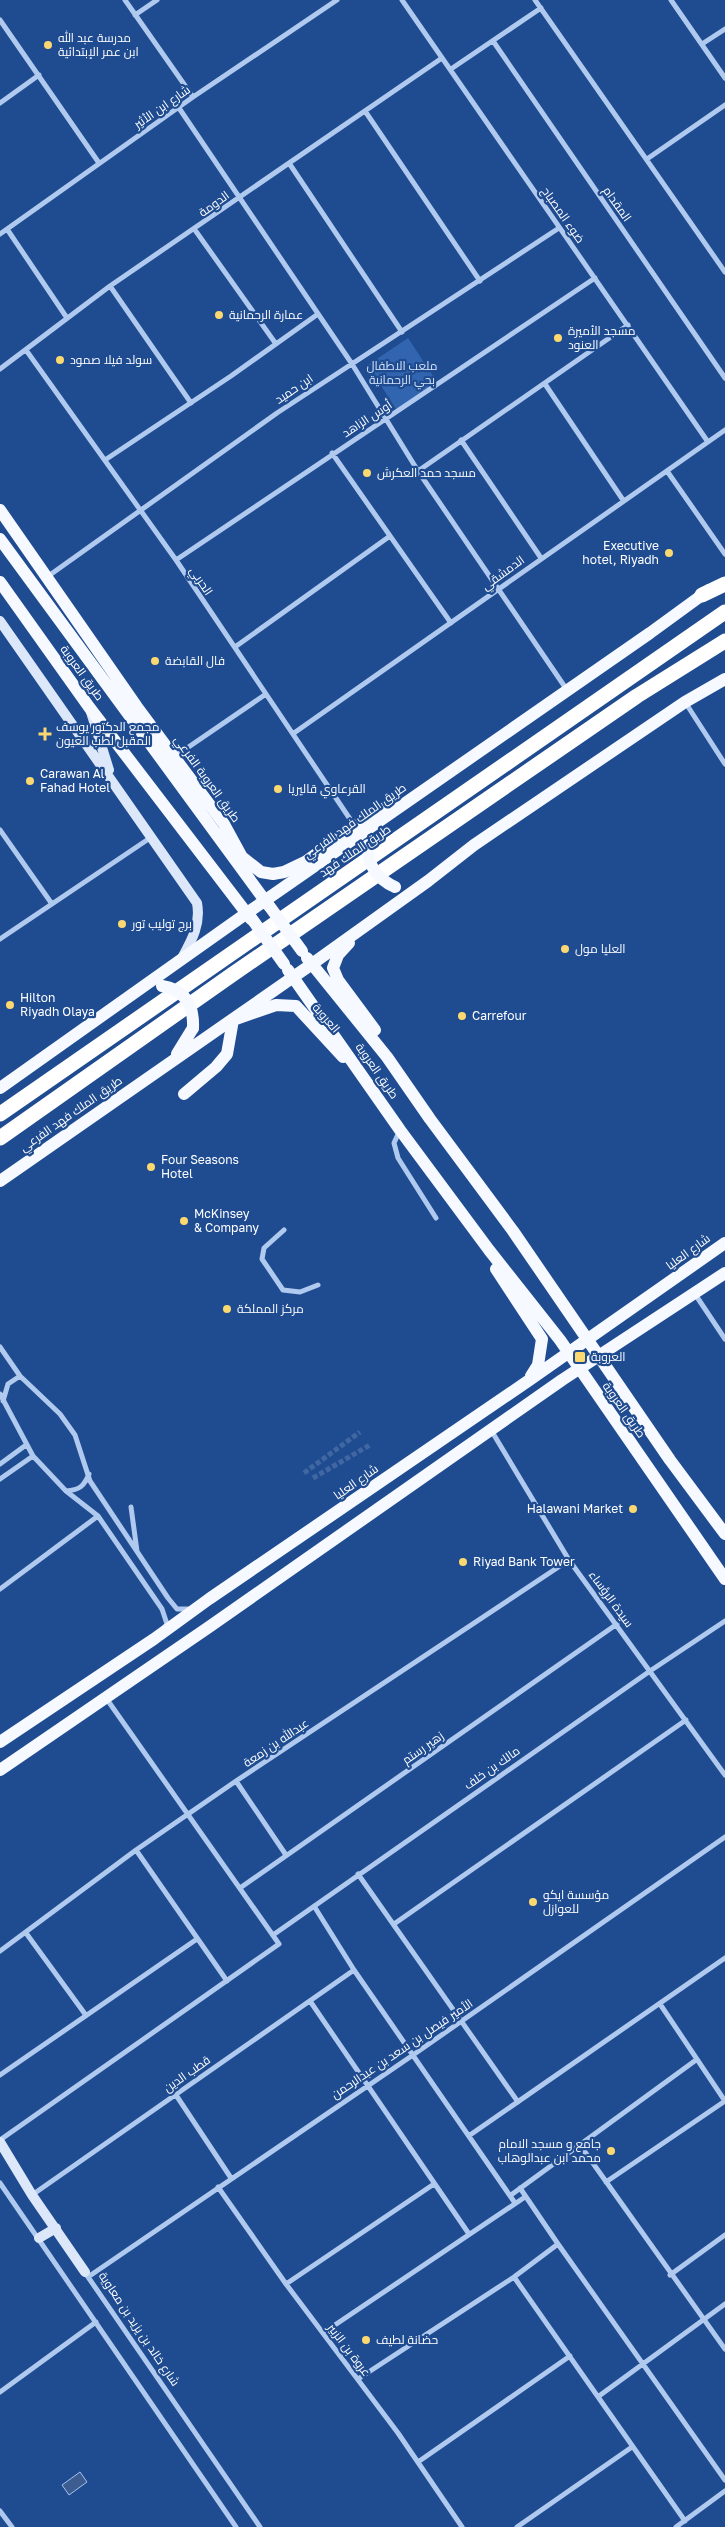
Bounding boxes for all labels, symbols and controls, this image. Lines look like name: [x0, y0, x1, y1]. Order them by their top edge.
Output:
place label: مدرسة عبد الله ابن عمر الإبتدائية: [58, 30, 139, 59]
marker: مدرسة عبد الله ابن عمر الإبتدائية: [42, 39, 54, 51]
street label: شارع ابن الأثير: [130, 82, 193, 133]
street label: المقدام: [599, 183, 635, 225]
street label: ضوء المصباح: [538, 184, 588, 246]
street label: الدومة: [195, 187, 232, 220]
place label: عمارة الرحمانية: [229, 307, 303, 322]
marker: عمارة الرحمانية: [213, 309, 225, 321]
place label: مسجد الأميرة العنود: [568, 323, 635, 352]
marker: مسجد الأميرة العنود: [552, 332, 564, 344]
place label: سولد فيلا صمود: [70, 352, 152, 367]
marker: سولد فيلا صمود: [54, 354, 66, 366]
park label: ملعب الاطفال بحي الرحمانية: [367, 358, 437, 390]
street label: ابن حميد: [272, 370, 316, 407]
street label: أوس الزاهد: [339, 397, 395, 440]
place label: مسجد حمد العكرش: [377, 465, 476, 480]
marker: مسجد حمد العكرش: [361, 467, 373, 479]
place label: Executive hotel, Riyadh: [582, 538, 659, 567]
marker: Executive hotel, Riyadh: [663, 547, 675, 559]
street label: الدمشقي: [478, 552, 529, 596]
street label: الحربي: [184, 564, 216, 600]
street label: طريق العروبة: [57, 642, 108, 703]
place label: فال القابضة: [165, 653, 225, 668]
marker: فال القابضة: [149, 655, 161, 667]
place label: مجمع الدكتور يوسف المقبل لطب العيون: [56, 719, 159, 748]
marker: مجمع الدكتور يوسف المقبل لطب العيون: [38, 727, 52, 741]
street label: طريق العروبة الفرعي: [169, 732, 244, 827]
place label: Carawan Al Fahad Hotel: [40, 766, 110, 795]
marker: Carawan Al Fahad Hotel: [24, 775, 36, 787]
street label: طريق الملك فهد الفرعي: [301, 780, 409, 862]
place label: القرعاوي قاليريا: [288, 781, 366, 799]
marker: القرعاوي قاليريا: [272, 783, 284, 795]
street label: طريق الملك فهد: [317, 822, 393, 880]
place label: برج توليب تور: [131, 916, 192, 932]
marker: برج توليب تور: [116, 918, 128, 930]
place label: العليا مول: [575, 941, 626, 956]
marker: العليا مول: [559, 943, 571, 955]
place label: Hilton Riyadh Olaya: [20, 990, 95, 1019]
marker: Hilton Riyadh Olaya: [4, 999, 16, 1011]
street label: العروبة: [309, 1000, 343, 1036]
place label: Carrefour: [472, 1008, 527, 1023]
marker: Carrefour: [456, 1010, 468, 1022]
street label: طريق العروبة: [353, 1040, 402, 1102]
street label: طريق الملك فهد الفرعي: [17, 1073, 127, 1157]
place label: Four Seasons Hotel: [161, 1152, 239, 1181]
marker: Four Seasons Hotel: [145, 1161, 157, 1173]
place label: McKinsey & Company: [194, 1206, 259, 1235]
marker: McKinsey & Company: [178, 1215, 190, 1227]
street label: شارع العليا: [663, 1230, 713, 1274]
place label: مركز المملكة: [237, 1301, 304, 1316]
marker: مركز المملكة: [221, 1303, 233, 1315]
place label: العروبة: [591, 1349, 625, 1364]
marker: العروبة: [573, 1350, 587, 1364]
street label: طريق العروبة: [600, 1379, 649, 1441]
street label: شارع العليا: [330, 1461, 382, 1503]
place label: Halawani Market: [527, 1501, 623, 1516]
marker: Halawani Market: [627, 1503, 639, 1515]
place label: Riyad Bank Tower: [473, 1554, 575, 1569]
marker: Riyad Bank Tower: [457, 1556, 469, 1568]
street label: سيدة الرؤساء: [586, 1567, 637, 1630]
street label: عبدالله بن زمعة: [240, 1715, 311, 1770]
street label: زهير رستم: [399, 1728, 447, 1768]
street label: مالك بن خلف: [461, 1743, 523, 1792]
place label: مؤسسة ايكو للعوازل: [543, 1887, 609, 1916]
marker: مؤسسة ايكو للعوازل: [527, 1896, 539, 1908]
street label: الأمير فيصل بن سعد بن عبدالرحمن: [328, 1995, 475, 2102]
street label: قطب الدين: [160, 2052, 213, 2095]
place label: جامع و مسجد الامام محمد ابن عبدالوهاب: [498, 2136, 601, 2165]
marker: جامع و مسجد الامام محمد ابن عبدالوهاب: [605, 2145, 617, 2157]
street label: شارع خالد بن يزيد بن معاوية: [95, 2269, 183, 2389]
street label: عروة بن الزبير: [324, 2320, 374, 2379]
place label: حضانة لطيف: [376, 2332, 438, 2347]
marker: حضانة لطيف: [360, 2334, 372, 2346]

